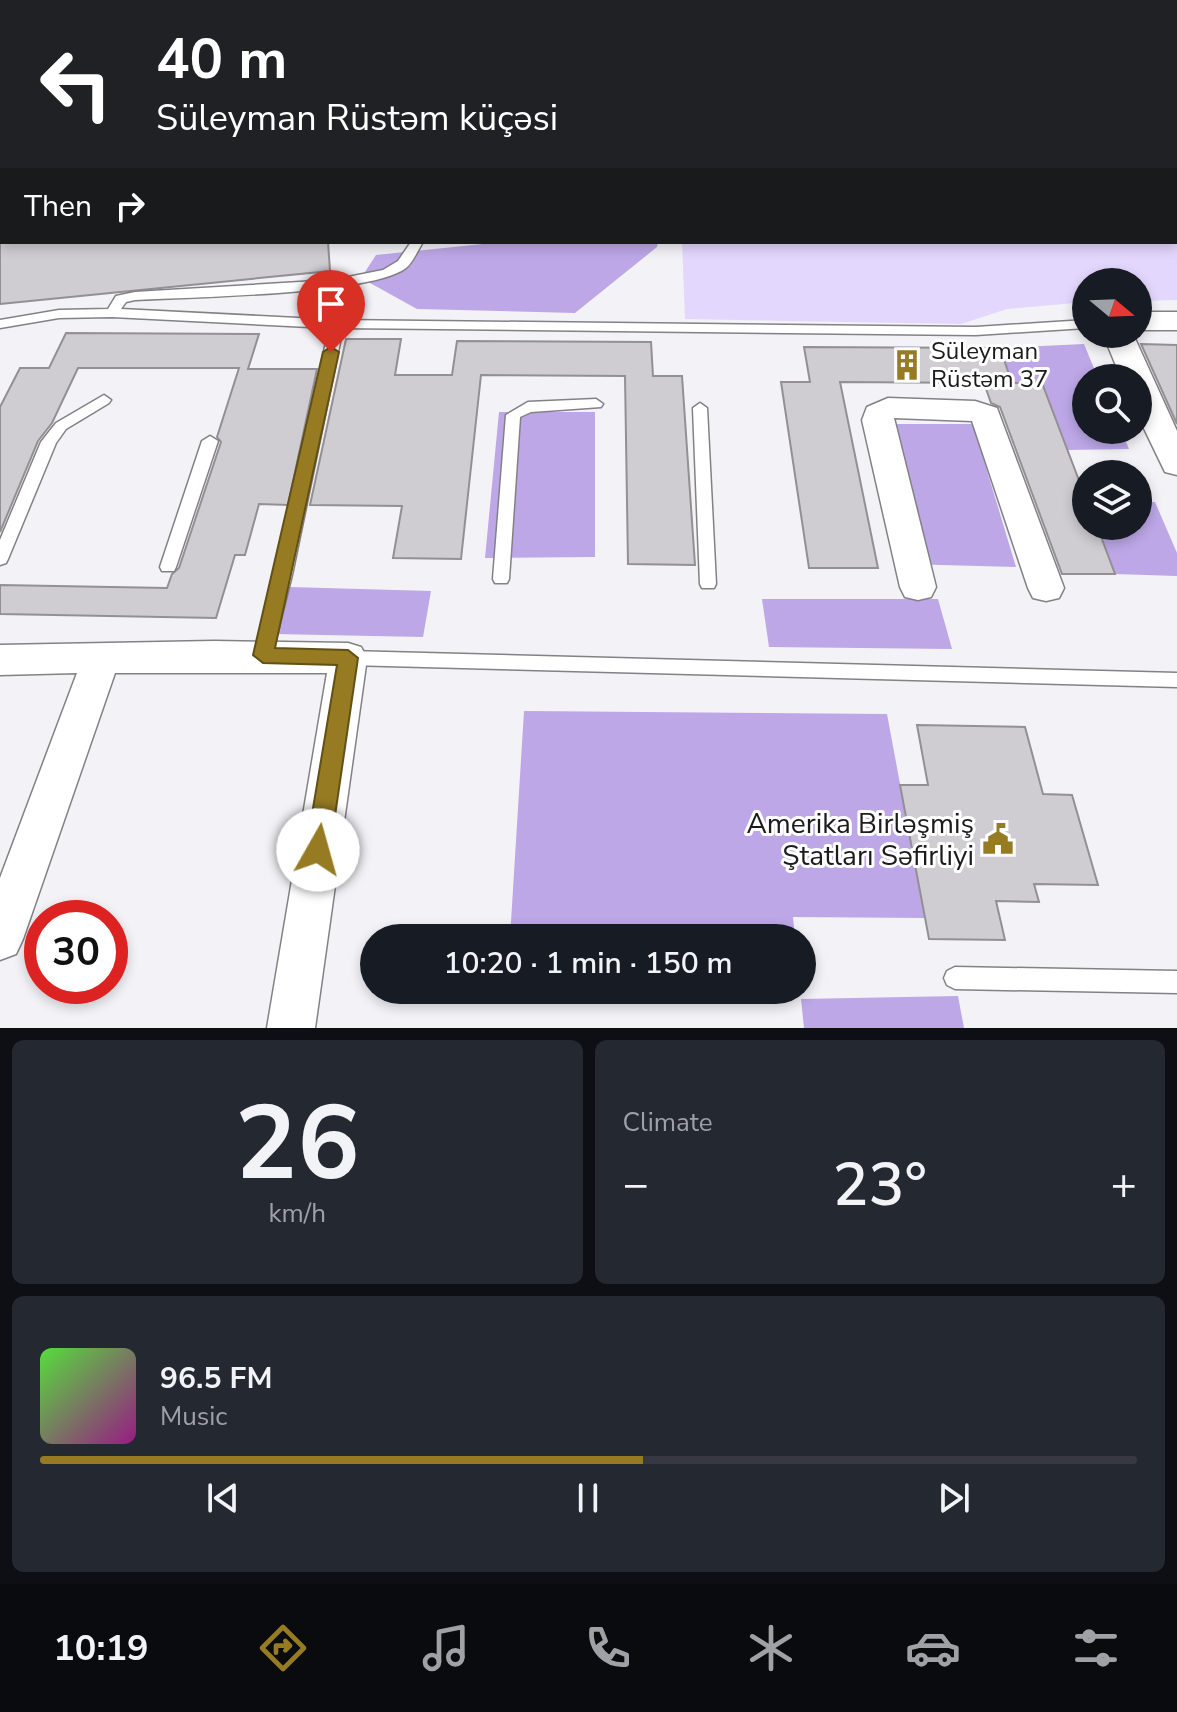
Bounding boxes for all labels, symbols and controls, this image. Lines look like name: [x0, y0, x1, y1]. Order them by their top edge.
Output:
text: 40 m: [156, 21, 287, 98]
icon: left: [24, 32, 128, 136]
text: Süleyman Rüstəm küçəsi: [156, 94, 558, 143]
icon: right: [108, 184, 152, 228]
text: Then: [24, 186, 92, 227]
north arrow: [1072, 268, 1152, 348]
map controls: [1072, 268, 1152, 540]
pin: [297, 270, 365, 352]
icon: arrive: [309, 282, 353, 326]
place label: Süleyman Rüstəm 37: [931, 335, 1049, 395]
building icon: Süleyman Rüstəm 37: [890, 348, 924, 382]
button: search: [1072, 364, 1152, 444]
button: layers: [1072, 460, 1152, 540]
place label: Amerika Birləşmiş Ştatları Səfirliyi: [746, 805, 974, 875]
position arrow: [276, 808, 360, 892]
public building icon: Amerika Birləşmiş Ştatları Səfirliyi: [981, 822, 1015, 856]
speed limit sign: 30: [24, 900, 128, 1004]
text: 10:20 · 1 min · 150 m: [443, 943, 733, 984]
text: 26: [235, 1073, 360, 1215]
text: Climate: [623, 1105, 713, 1140]
text: 23°: [833, 1144, 927, 1226]
text: −: [623, 1155, 649, 1215]
text: +: [1111, 1155, 1137, 1215]
text: km/h: [269, 1196, 326, 1231]
text: 96.5 FM: [160, 1358, 272, 1399]
text: Music: [160, 1399, 227, 1434]
icon: previous: [201, 1476, 245, 1520]
icon: pause: [566, 1476, 610, 1520]
icon: next: [932, 1476, 976, 1520]
icon: directions: [255, 1620, 311, 1676]
icon: music: [418, 1620, 474, 1676]
icon: phone: [580, 1620, 636, 1676]
icon: climate: [743, 1620, 799, 1676]
icon: car: [905, 1620, 961, 1676]
icon: filters: [1068, 1620, 1124, 1676]
text: 10:19: [53, 1624, 149, 1673]

